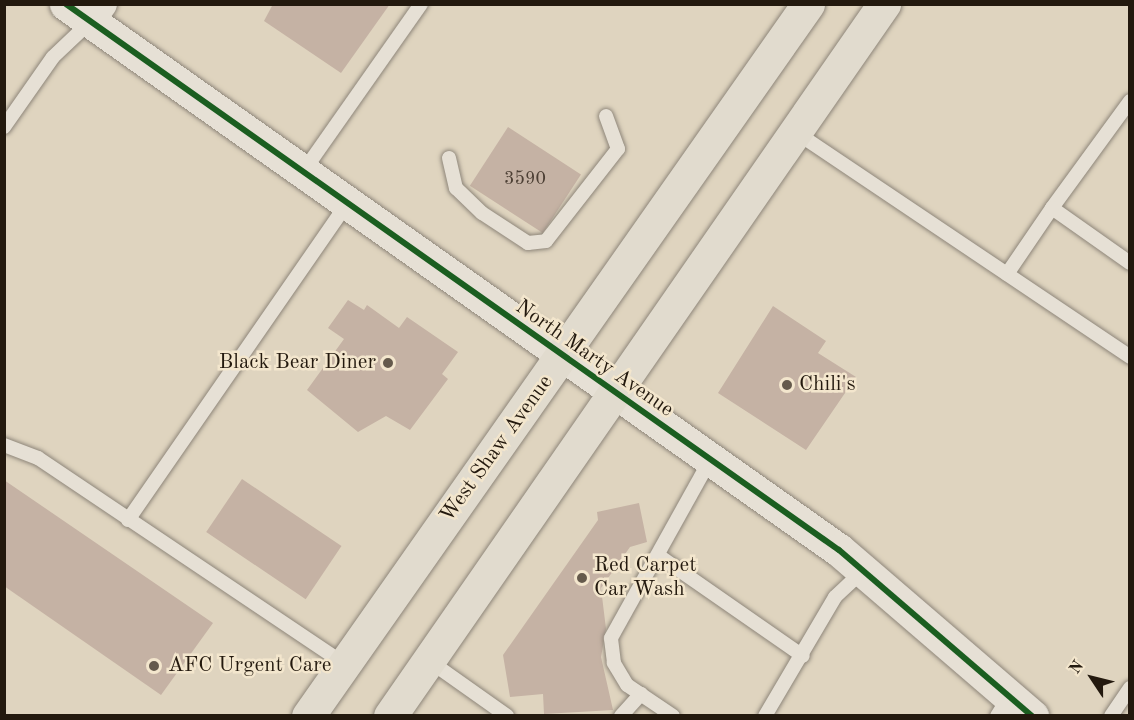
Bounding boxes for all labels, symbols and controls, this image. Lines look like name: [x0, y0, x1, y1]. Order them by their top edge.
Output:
house number: 3590: [504, 168, 546, 190]
street label: North Marty Avenue: [510, 295, 678, 423]
place label: Black Bear Diner: [219, 350, 376, 376]
marker: Black Bear Diner: [381, 356, 395, 370]
street label: West Shaw Avenue: [435, 371, 559, 527]
place label: Chili's: [799, 372, 856, 398]
marker: Chili's: [780, 378, 794, 392]
place label: Red Carpet Car Wash: [594, 553, 696, 603]
marker: Red Carpet Car Wash: [575, 571, 589, 585]
north arrow: [1062, 648, 1122, 708]
place label: AFC Urgent Care: [168, 653, 331, 679]
marker: AFC Urgent Care: [145, 657, 163, 675]
text: N: [1067, 658, 1087, 677]

